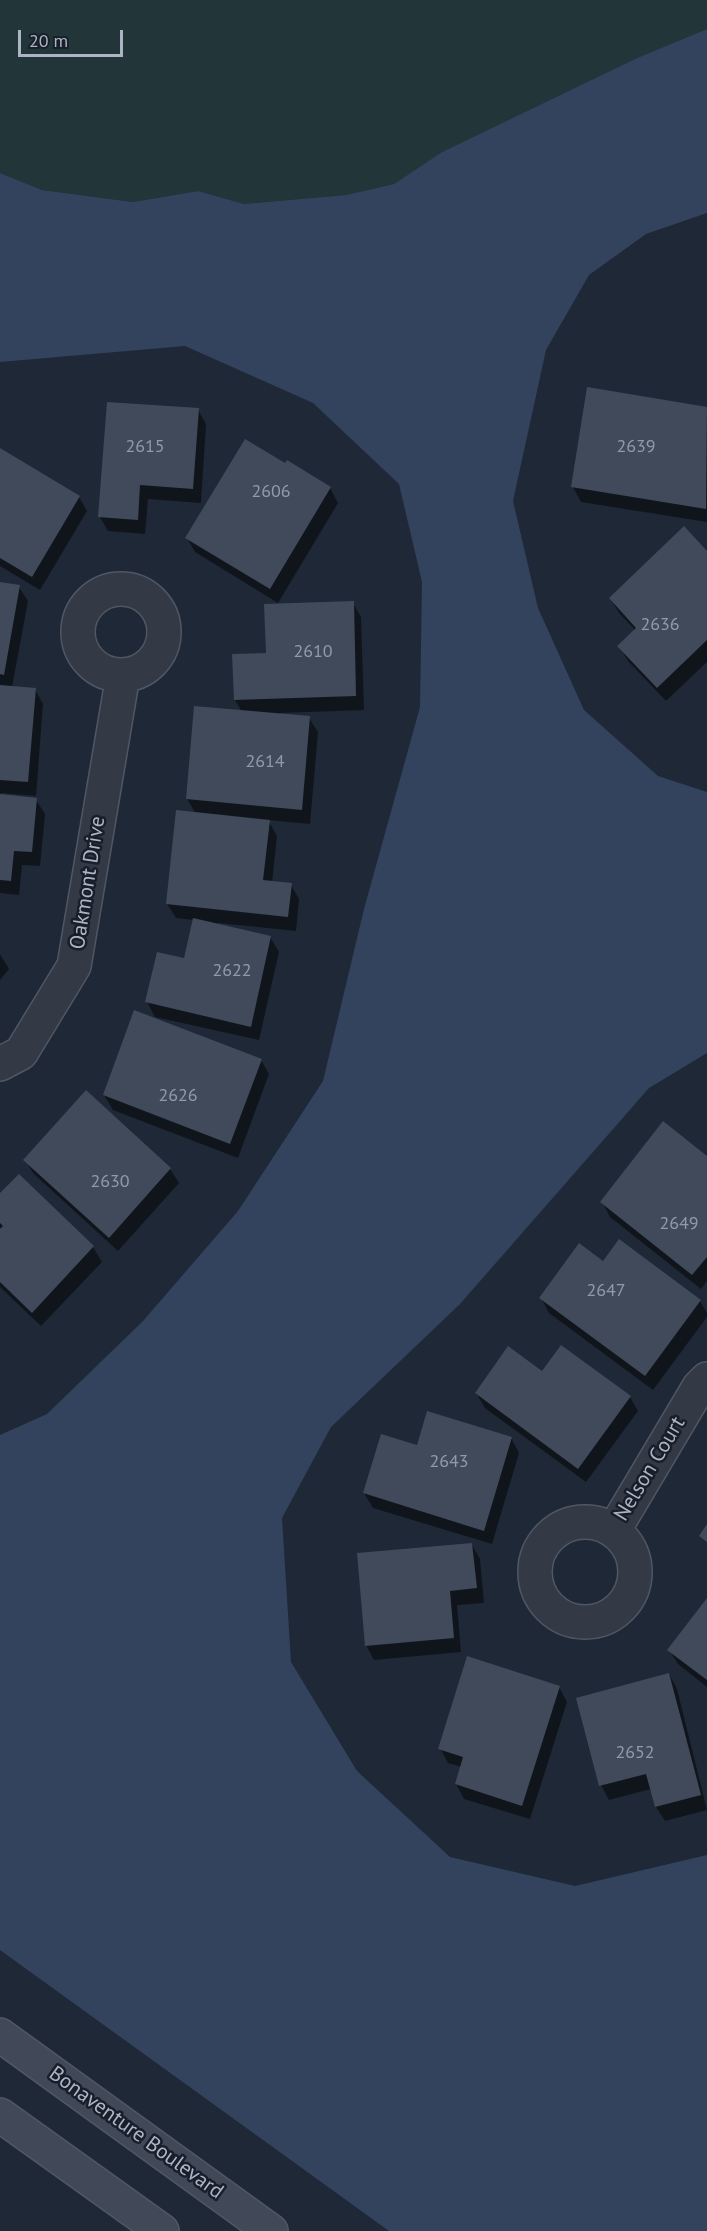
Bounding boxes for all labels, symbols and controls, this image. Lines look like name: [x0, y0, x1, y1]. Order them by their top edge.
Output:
scale bar: [21, 18, 126, 56]
text: 20 m: [29, 29, 68, 52]
house number: 2615: [125, 436, 165, 458]
house number: 2639: [616, 436, 656, 458]
house number: 2606: [251, 481, 291, 503]
house number: 2636: [640, 614, 680, 636]
house number: 2610: [293, 641, 333, 663]
house number: 2614: [245, 751, 285, 773]
street label: Oakmont Drive: [65, 815, 111, 951]
house number: 2622: [212, 960, 252, 982]
house number: 2626: [158, 1085, 198, 1107]
house number: 2630: [90, 1171, 130, 1193]
house number: 2649: [659, 1213, 699, 1235]
house number: 2647: [586, 1280, 626, 1302]
street label: Nelson Court: [609, 1412, 691, 1526]
house number: 2643: [429, 1451, 469, 1473]
house number: 2652: [615, 1742, 655, 1764]
street label: Bonaventure Boulevard: [44, 2061, 228, 2205]

